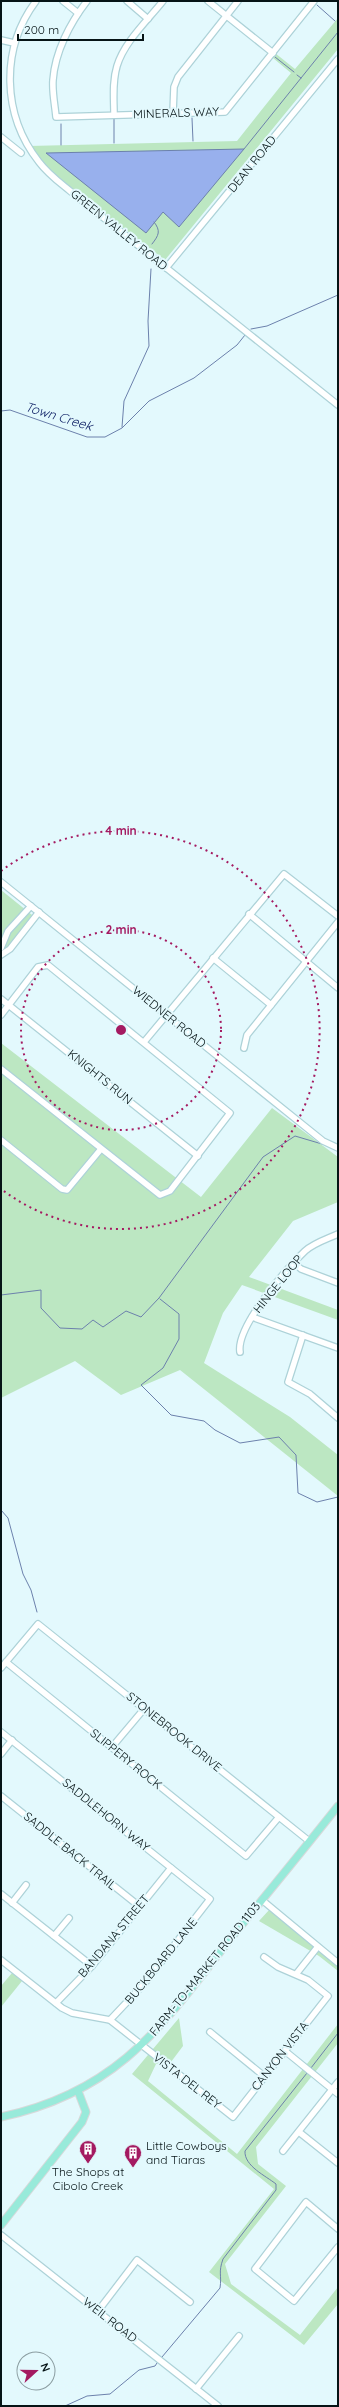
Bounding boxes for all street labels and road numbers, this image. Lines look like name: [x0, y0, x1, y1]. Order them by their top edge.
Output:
street label: MINERALS WAY: [133, 103, 219, 121]
street label: DEAN ROAD: [224, 132, 279, 195]
street label: GREEN VALLEY ROAD: [68, 186, 171, 274]
street label: WIEDNER ROAD: [129, 982, 209, 1051]
street label: KNIGHTS RUN: [65, 1046, 136, 1107]
street label: HINGE LOOP: [250, 1252, 306, 1316]
street label: STONEBROOK DRIVE: [124, 1689, 225, 1775]
street label: SLIPPERY ROCK: [87, 1725, 165, 1792]
street label: SADDLEHORN WAY: [60, 1775, 153, 1855]
street label: SADDLE BACK TRAIL: [21, 1808, 120, 1893]
street label: BANDANA STREET: [75, 1891, 153, 1980]
street label: FARM-TO-MARKET ROAD 1103: [146, 1899, 263, 2039]
street label: BUCKBOARD LANE: [121, 1914, 200, 2007]
street label: CANYON VISTA: [248, 2018, 312, 2093]
street label: VISTA DEL REY: [150, 2049, 224, 2112]
street label: WEIL ROAD: [80, 2294, 141, 2346]

